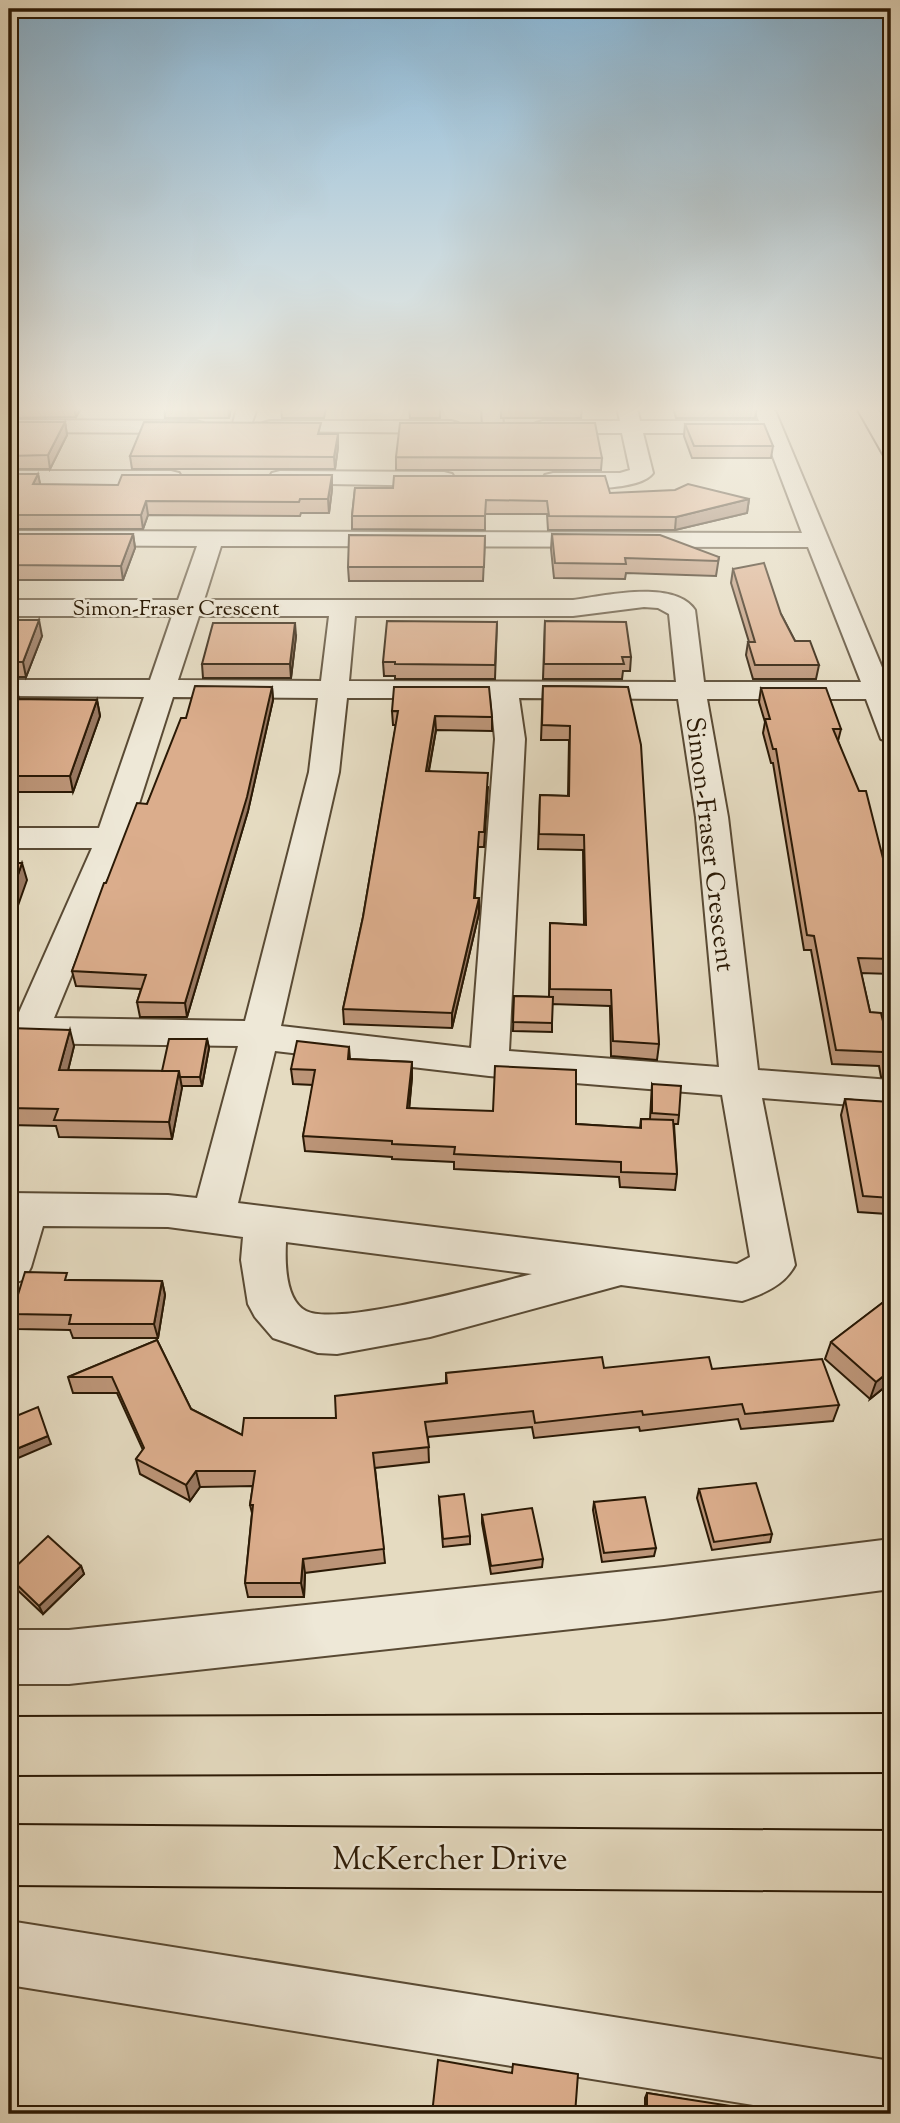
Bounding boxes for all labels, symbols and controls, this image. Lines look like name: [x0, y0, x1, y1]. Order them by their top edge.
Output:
street label: Simon-Fraser Crescent: [73, 595, 279, 625]
street label: Simon-Fraser Crescent: [675, 715, 743, 974]
street label: McKercher Drive: [332, 1838, 568, 1884]

